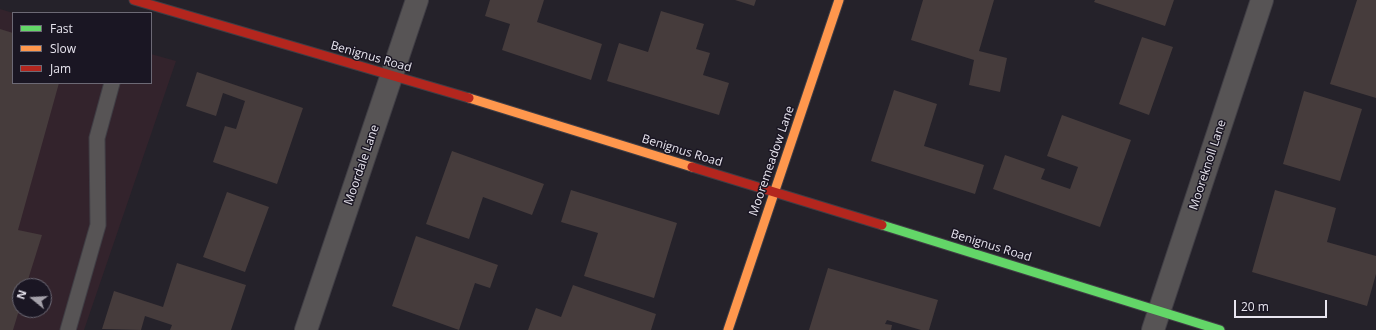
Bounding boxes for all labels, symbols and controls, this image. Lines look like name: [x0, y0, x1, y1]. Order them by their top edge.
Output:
legend: [12, 12, 152, 84]
text: Fast: [50, 20, 73, 37]
street label: Benignus Road: [329, 39, 413, 75]
text: Slow: [50, 40, 76, 57]
text: Jam: [50, 60, 71, 77]
street label: Mooremeadow Lane: [746, 104, 798, 218]
street label: Mooreknoll Lane: [1187, 118, 1229, 212]
street label: Moordale Lane: [342, 123, 382, 207]
street label: Benignus Road: [640, 132, 724, 170]
street label: Benignus Road: [949, 227, 1033, 265]
north arrow: [12, 278, 52, 318]
text: N: [13, 288, 30, 301]
scale bar: [1236, 292, 1329, 318]
text: 20 m: [1241, 298, 1269, 315]

